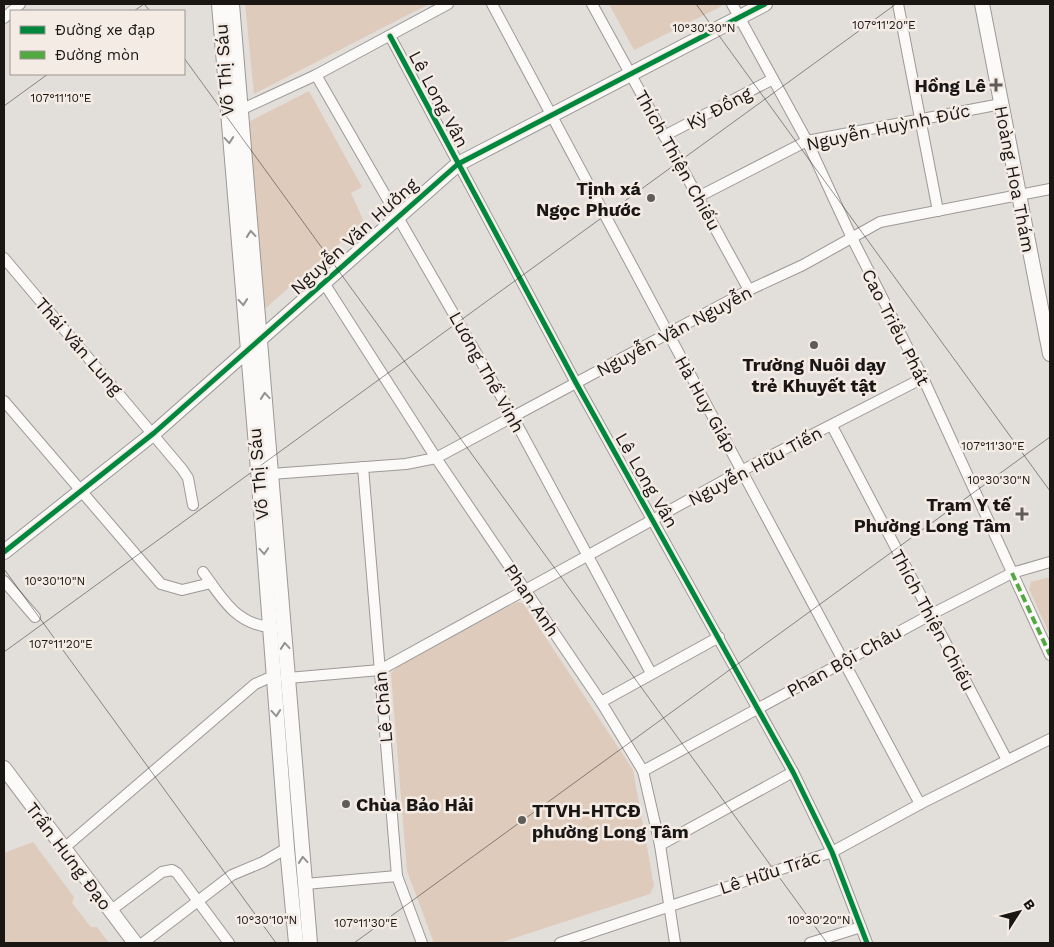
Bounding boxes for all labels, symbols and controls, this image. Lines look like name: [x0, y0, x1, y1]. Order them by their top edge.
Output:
legend: [10, 10, 185, 75]
text: 107°11'20"E: [852, 18, 916, 32]
text: Đường xe đạp: [55, 21, 155, 39]
text: 10°30'30"N: [672, 21, 736, 35]
street label: Võ Thị Sáu: [210, 23, 238, 117]
text: Đường mòn: [55, 46, 139, 64]
street label: Lê Long Vân: [405, 47, 473, 151]
place label: Hồng Lê: [914, 75, 986, 96]
marker: Hồng Lê: [990, 79, 1002, 91]
street label: Kỳ Đồng: [683, 82, 756, 134]
street label: Thích Thiện Chiếu: [631, 86, 725, 234]
text: 107°11'10"E: [31, 91, 92, 105]
street label: Nguyễn Huỳnh Đức: [804, 99, 972, 155]
street label: Hoàng Hoa Thám: [990, 104, 1040, 254]
one-way arrow: [224, 136, 235, 144]
street label: Nguyễn Văn Hưởng: [286, 173, 422, 299]
place label: Tịnh xá Ngọc Phước: [536, 178, 642, 220]
marker: Tịnh xá Ngọc Phước: [645, 192, 657, 204]
one-way arrow: [246, 230, 257, 238]
street label: Cao Triều Phát: [858, 265, 935, 389]
street label: Nguyễn Văn Nguyễn: [593, 281, 755, 381]
street label: Thái Văn Lung: [31, 293, 127, 399]
one-way arrow: [237, 298, 248, 306]
street label: Lương Thế Vinh: [445, 308, 529, 436]
marker: Trường Nuôi dạy trẻ Khuyết tật: [808, 339, 820, 351]
street label: Hà Huy Giáp: [671, 352, 741, 456]
place label: Trường Nuôi dạy trẻ Khuyết tật: [742, 354, 887, 396]
one-way arrow: [259, 392, 270, 400]
street label: Nguyễn Hữu Tiến: [685, 422, 825, 510]
street label: Võ Thị Sáu: [244, 427, 272, 521]
street label: Lê Long Vân: [611, 429, 683, 531]
text: 107°11'30"E: [961, 439, 1025, 453]
text: 10°30'30"N: [967, 473, 1031, 487]
place label: Trạm Y tế Phường Long Tâm: [854, 494, 1013, 536]
marker: Trạm Y tế Phường Long Tâm: [1015, 507, 1029, 521]
street label: Thích Thiện Chiếu: [887, 546, 979, 694]
one-way arrow: [258, 547, 269, 555]
street label: Phan Anh: [500, 560, 564, 640]
text: 10°30'10"N: [25, 574, 85, 588]
street label: Phan Bội Châu: [783, 621, 905, 701]
text: 107°11'20"E: [29, 637, 93, 651]
one-way arrow: [280, 641, 291, 649]
street label: Lê Chân: [369, 670, 397, 744]
one-way arrow: [270, 709, 281, 717]
place label: Chùa Bảo Hải: [356, 794, 474, 815]
street label: Trần Hưng Đạo: [22, 798, 116, 914]
marker: Chùa Bảo Hải: [340, 798, 352, 810]
place label: TTVH-HTCĐ phường Long Tâm: [532, 800, 689, 842]
marker: TTVH-HTCĐ phường Long Tâm: [516, 814, 528, 826]
street label: Lê Hữu Trác: [717, 846, 823, 898]
one-way arrow: [297, 856, 308, 864]
north arrow: [994, 887, 1044, 937]
text: B: [1020, 896, 1039, 913]
text: 10°30'10"N: [237, 913, 297, 927]
text: 10°30'20"N: [787, 913, 851, 927]
text: 107°11'30"E: [334, 916, 398, 930]

